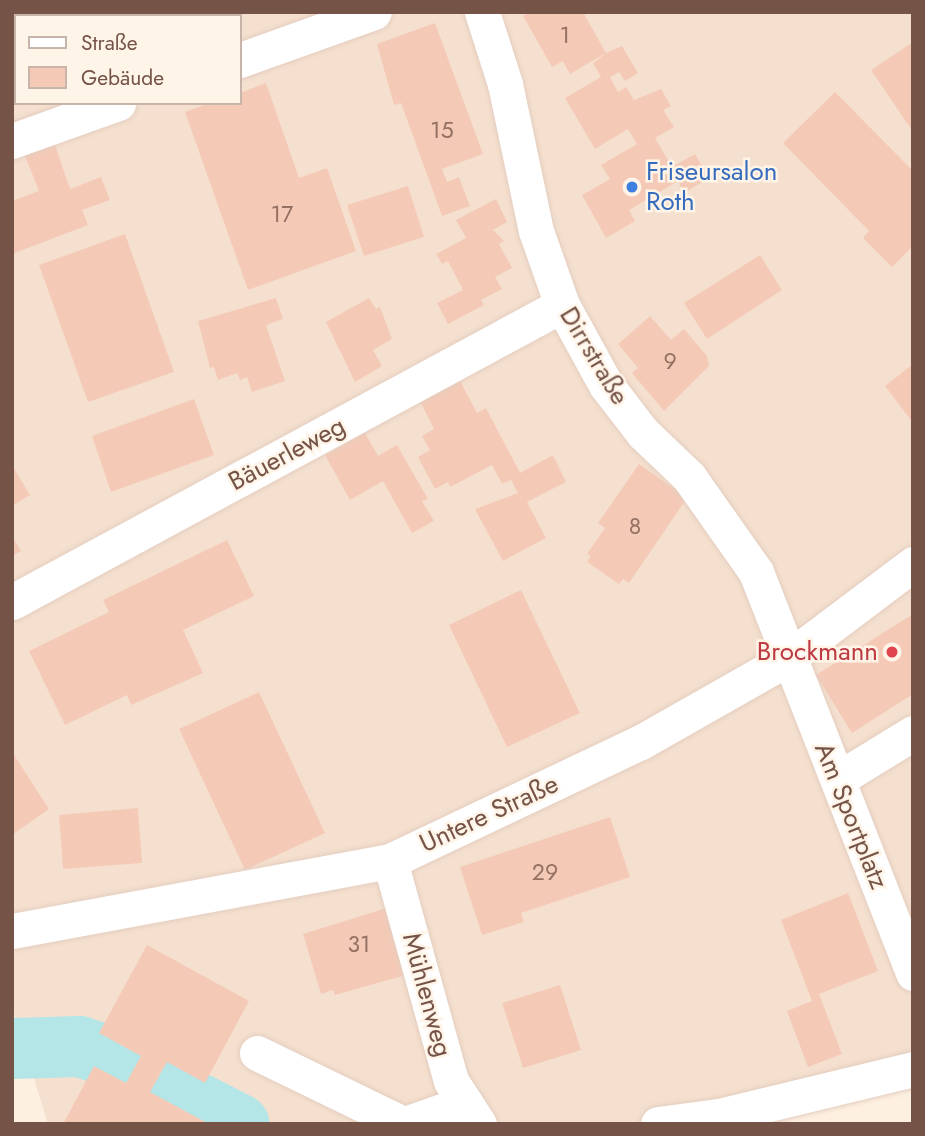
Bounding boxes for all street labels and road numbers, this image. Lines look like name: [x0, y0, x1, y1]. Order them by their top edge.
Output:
street label: Dirrstraße: [553, 301, 635, 411]
street label: Bäuerleweg: [223, 410, 351, 498]
street label: Am Sportplatz: [807, 738, 895, 894]
street label: Untere Straße: [415, 768, 563, 860]
street label: Mühlenweg: [396, 930, 458, 1060]

